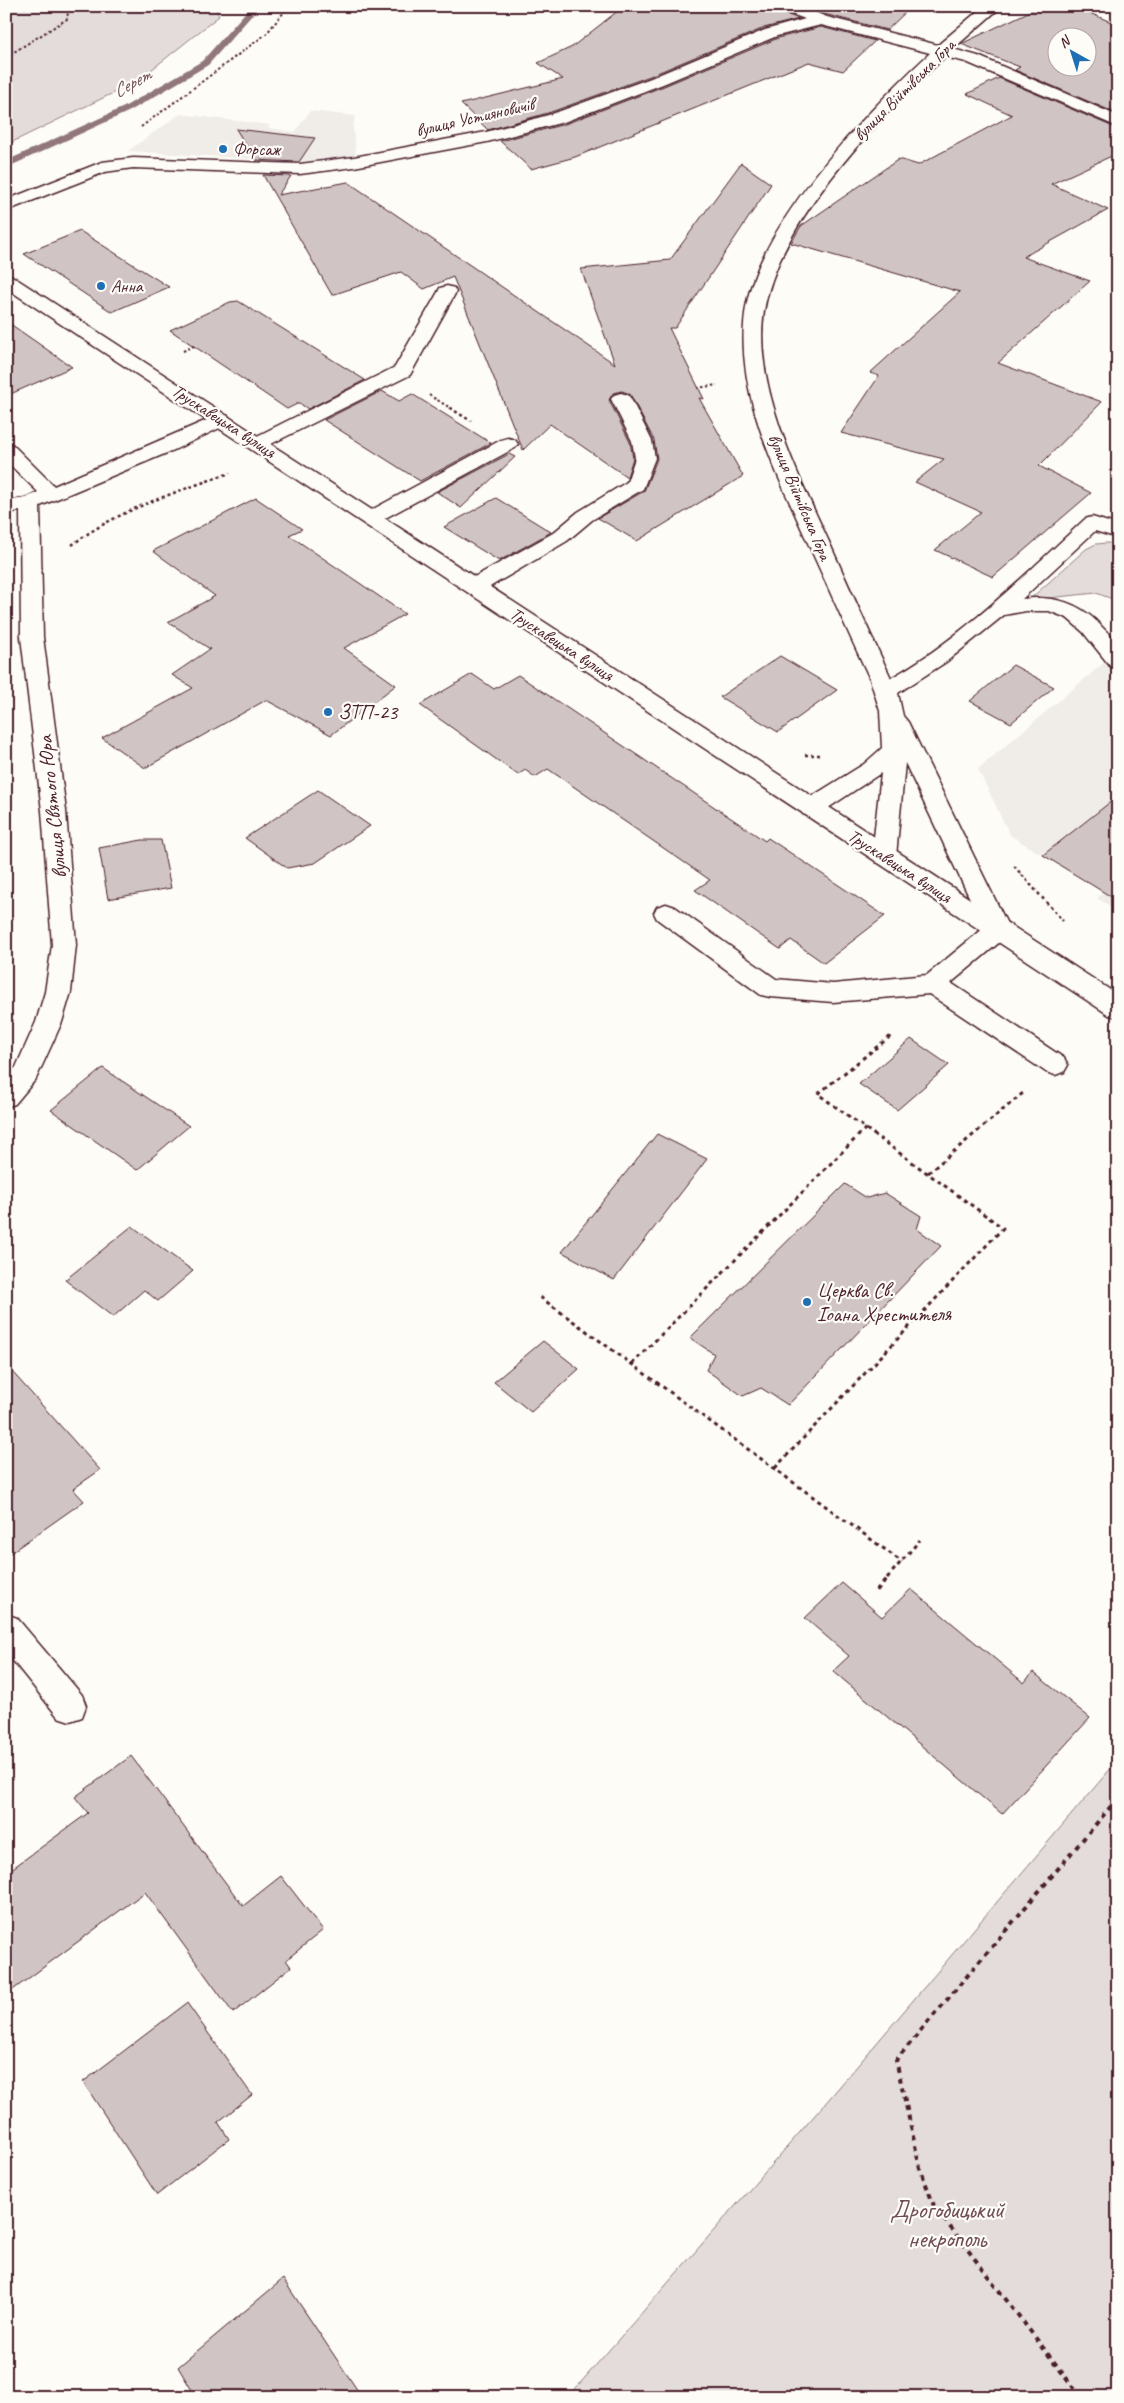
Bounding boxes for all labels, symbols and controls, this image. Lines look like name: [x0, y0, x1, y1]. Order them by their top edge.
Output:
north arrow: [1046, 28, 1096, 78]
text: N: [1055, 31, 1075, 52]
street label: вулиця Війтівська Гора: [848, 33, 961, 146]
water label: Серет: [109, 62, 158, 103]
street label: вулиця Устияновичів: [414, 92, 541, 141]
place label: Форсаж: [233, 138, 282, 160]
marker: Форсаж: [217, 143, 229, 155]
place label: Анна: [111, 275, 144, 297]
marker: Анна: [95, 280, 107, 292]
street label: Трускавецька вулиця: [168, 379, 281, 464]
street label: вулиця Війтівська Гора: [763, 430, 837, 565]
street label: Трускавецька вулиця: [506, 602, 619, 687]
place label: ЗТП-23: [338, 699, 399, 725]
marker: ЗТП-23: [322, 706, 334, 718]
street label: вулиця Святого Юра: [31, 732, 72, 880]
street label: Трускавецька вулиця: [844, 824, 957, 909]
place label: Церква Св. Іоана Хрестителя: [817, 1277, 952, 1327]
marker: Церква Св. Іоана Хрестителя: [801, 1296, 813, 1308]
park label: Дрогобицький некрополь: [890, 2194, 1006, 2255]

